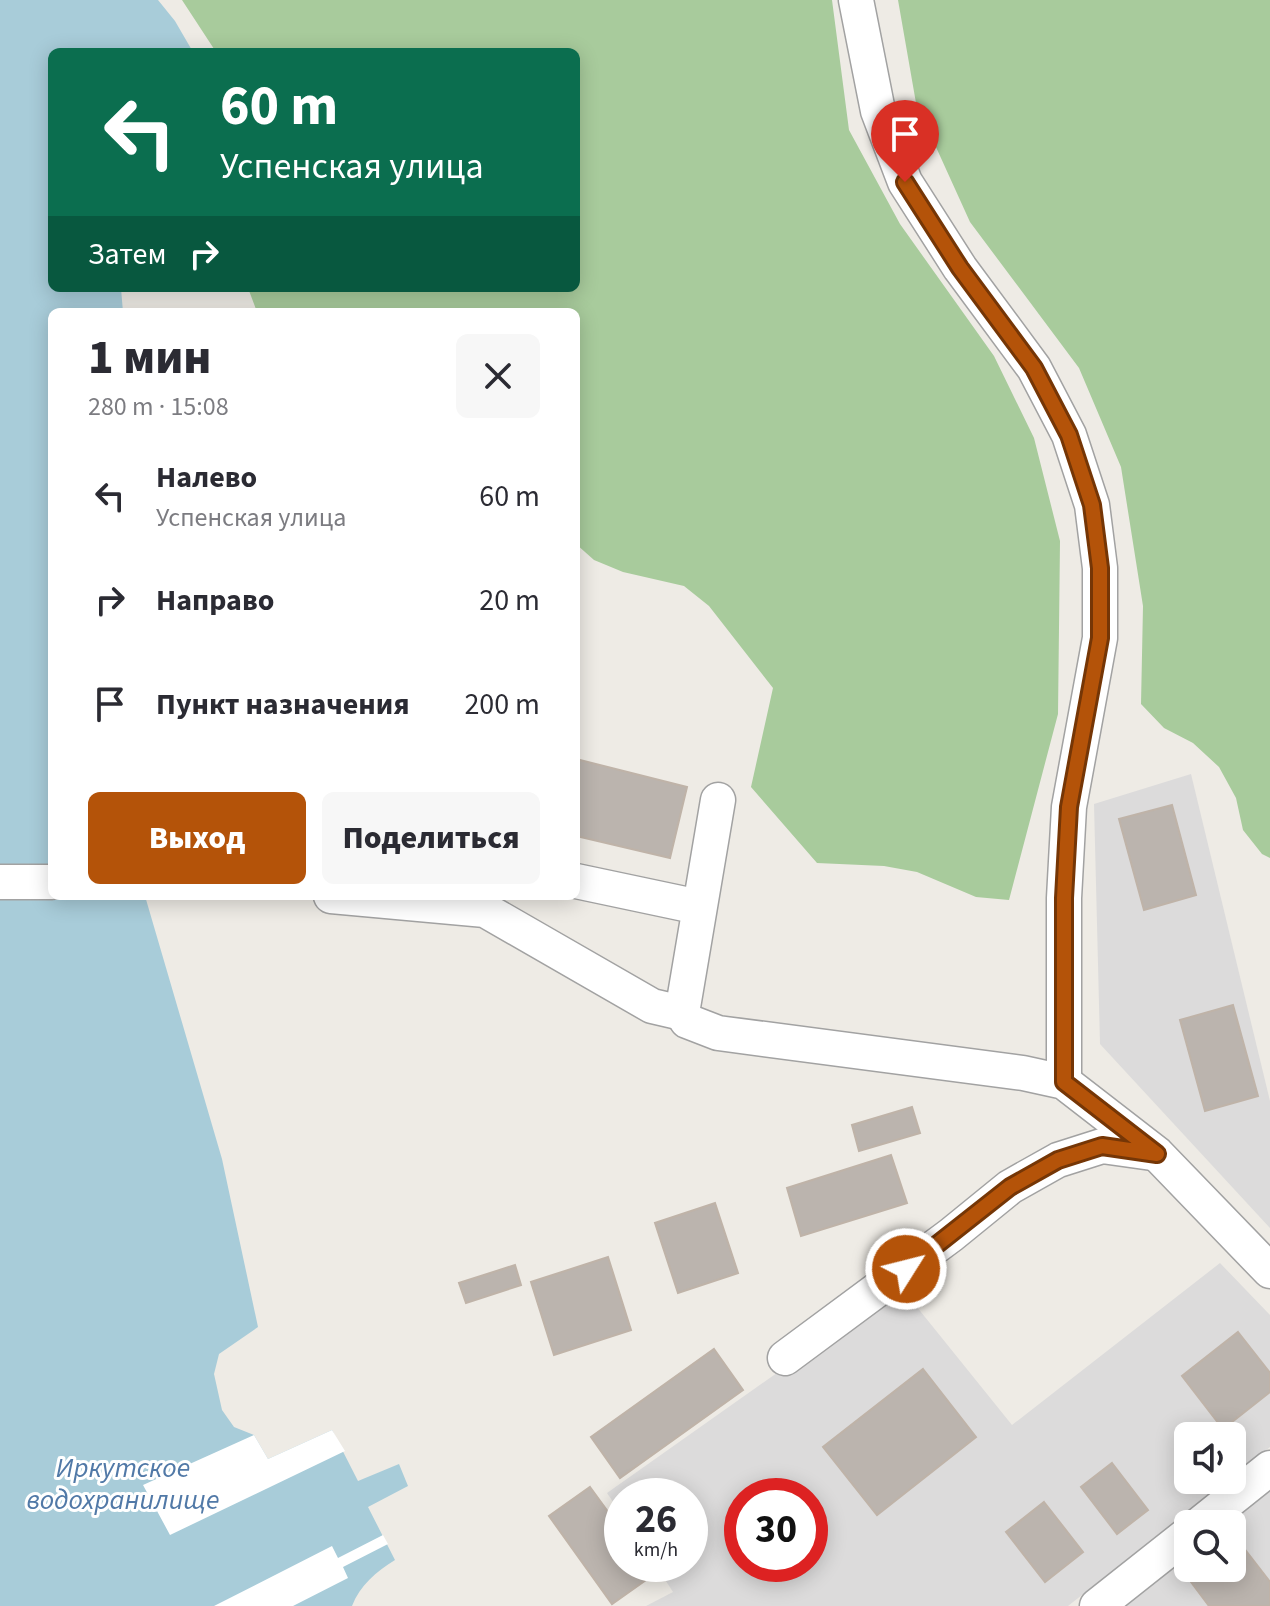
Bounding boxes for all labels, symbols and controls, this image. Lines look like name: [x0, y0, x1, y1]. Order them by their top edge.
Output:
text: 60 m: [220, 67, 338, 146]
icon: left: [88, 80, 192, 184]
pin: [871, 100, 939, 182]
icon: arrive: [883, 112, 927, 156]
text: Успенская улица: [220, 141, 484, 192]
icon: right: [182, 232, 226, 276]
text: Затем: [88, 233, 166, 276]
text: 1 мин: [88, 324, 211, 392]
button: close: [456, 334, 540, 418]
text: 280 m · 15:08: [88, 388, 229, 425]
text: Налево: [156, 456, 257, 499]
icon: left: [88, 474, 132, 518]
text: 60 m: [479, 475, 540, 518]
text: Успенская улица: [156, 499, 346, 536]
icon: right: [88, 578, 132, 622]
text: Направо: [156, 579, 274, 622]
text: 20 m: [479, 579, 540, 622]
icon: arrive: [88, 682, 132, 726]
text: Пункт назначения: [156, 683, 410, 726]
text: 200 m: [464, 683, 540, 726]
button: Выход: [88, 792, 306, 884]
button: Поделиться: [322, 792, 540, 884]
position arrow: [864, 1227, 948, 1311]
map controls: [1174, 1422, 1246, 1582]
button: sound: [1174, 1422, 1246, 1494]
water label: Иркутское водохранилище: [26, 1448, 220, 1520]
speed limit sign: 30: [724, 1478, 828, 1582]
text: 26: [635, 1491, 677, 1548]
button: search: [1174, 1510, 1246, 1582]
text: km/h: [634, 1536, 678, 1564]

